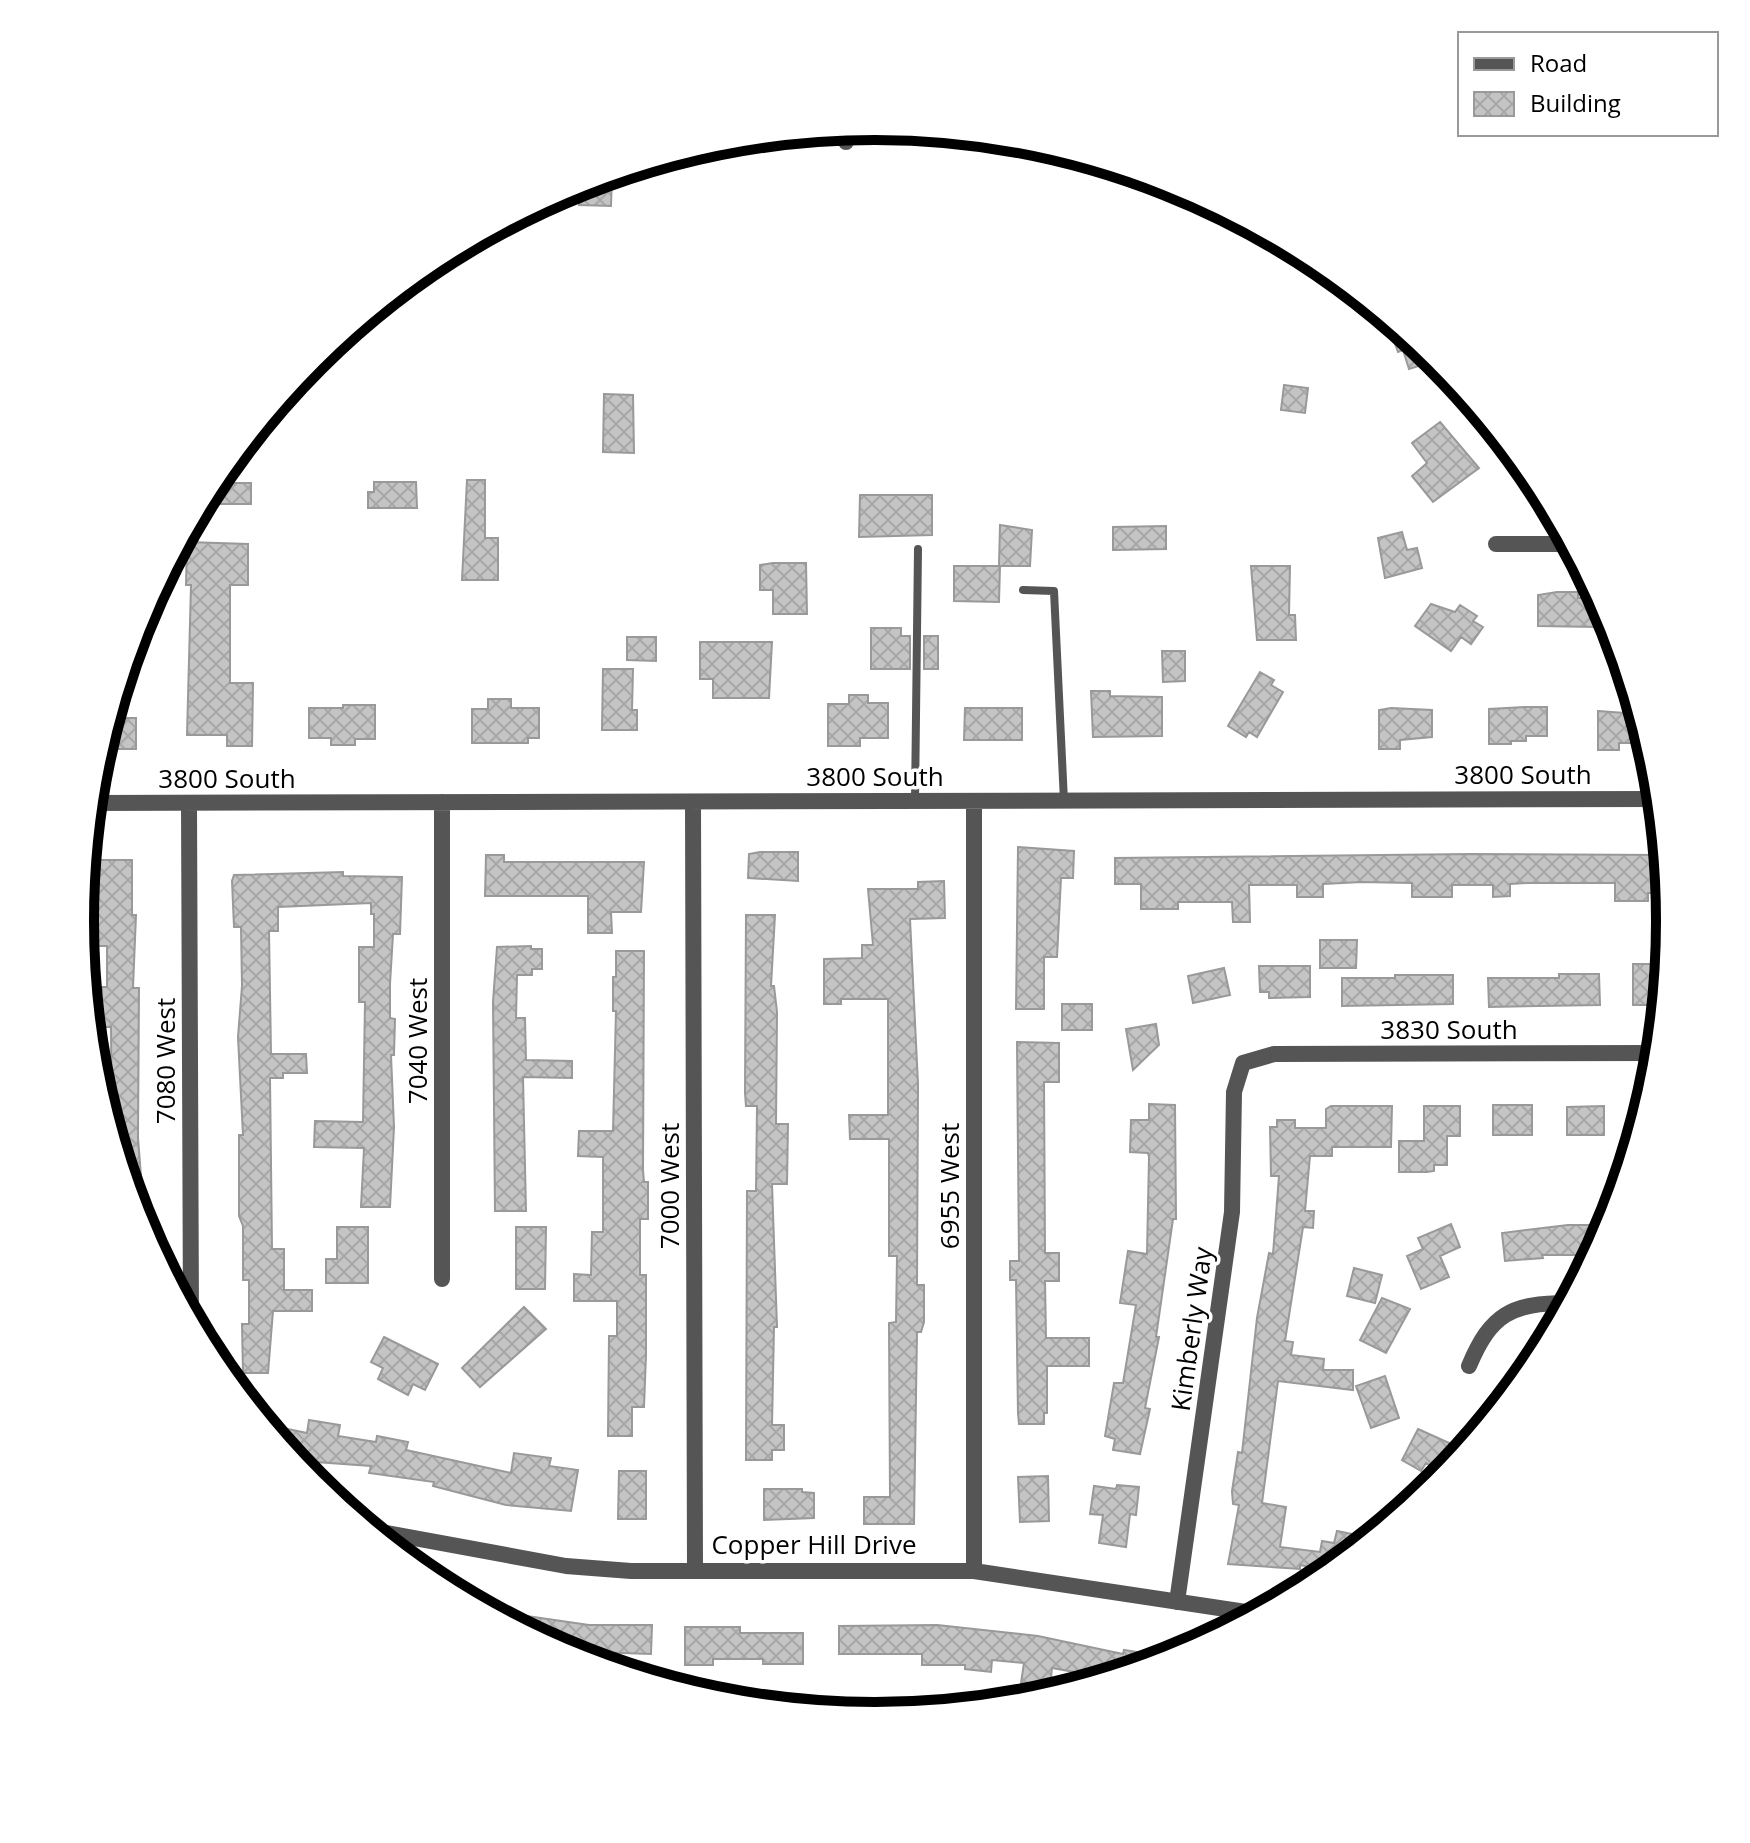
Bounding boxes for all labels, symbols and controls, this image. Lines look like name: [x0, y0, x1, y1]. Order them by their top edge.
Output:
legend: [1458, 32, 1718, 136]
text: Road: [1530, 46, 1587, 79]
text: Building: [1530, 86, 1621, 119]
street label: 3800 South: [1454, 756, 1592, 792]
street label: 3800 South: [806, 758, 944, 794]
street label: 3800 South: [158, 760, 296, 796]
street label: 7040 West: [399, 978, 435, 1104]
street label: 7080 West: [147, 998, 183, 1124]
street label: 3830 South: [1380, 1011, 1518, 1047]
street label: 7000 West: [651, 1123, 687, 1249]
street label: 6955 West: [931, 1123, 967, 1249]
street label: Kimberly Way: [1162, 1243, 1220, 1413]
street label: Copper Hill Drive: [711, 1526, 917, 1562]

